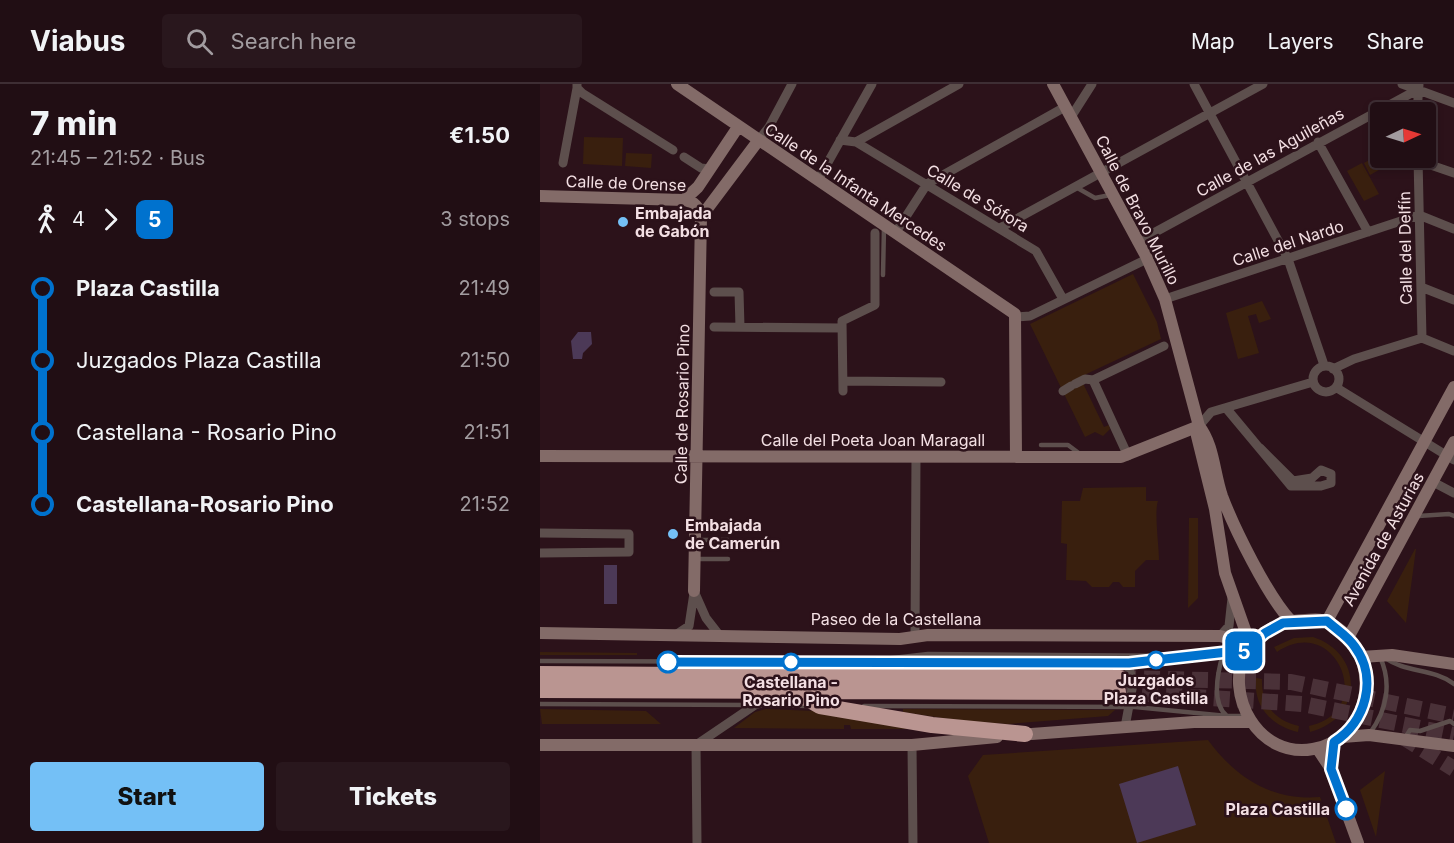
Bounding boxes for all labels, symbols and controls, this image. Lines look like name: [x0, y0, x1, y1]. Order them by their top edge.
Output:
search box: [162, 14, 582, 68]
text: Viabus: [30, 24, 126, 58]
icon: search: [183, 25, 216, 58]
text: Search here: [231, 28, 356, 54]
text: Map: [1191, 29, 1235, 54]
text: Layers: [1268, 29, 1334, 54]
text: Share: [1367, 29, 1424, 54]
north arrow: [1370, 102, 1436, 168]
map controls: [1370, 102, 1436, 168]
text: 7 min: [30, 103, 118, 143]
street label: Calle de las Aguileñas: [1193, 103, 1347, 201]
street label: Calle de la Infanta Mercedes: [761, 118, 951, 256]
text: €1.50: [449, 122, 510, 148]
street label: Calle de Bravo Murillo: [1092, 132, 1184, 288]
text: 21:45 – 21:52 · Bus: [30, 146, 205, 170]
street label: Calle de Sófora: [923, 160, 1033, 236]
street label: Calle de Orense: [565, 171, 687, 195]
street label: Calle del Delfín: [1394, 191, 1416, 305]
icon: walk: [30, 203, 63, 236]
icon: forward: [94, 203, 127, 236]
place label: Embajada de Gabón: [635, 203, 712, 241]
text: 4: [72, 207, 85, 231]
text: 5: [148, 207, 161, 232]
text: 3 stops: [440, 207, 510, 231]
marker: Embajada de Gabón: [616, 215, 630, 229]
street label: Calle del Nardo: [1230, 216, 1346, 270]
text: Plaza Castilla: [76, 275, 220, 301]
text: 21:49: [459, 276, 510, 300]
street label: Calle de Rosario Pino: [671, 324, 693, 484]
text: Juzgados Plaza Castilla: [76, 347, 322, 373]
text: 21:50: [459, 348, 510, 372]
text: Castellana - Rosario Pino: [76, 419, 337, 445]
text: 21:51: [464, 420, 510, 444]
street label: Calle del Poeta Joan Maragall: [761, 430, 985, 450]
street label: Avenida de Asturias: [1338, 469, 1428, 609]
text: Castellana-Rosario Pino: [76, 491, 334, 517]
text: 21:52: [460, 492, 510, 516]
place label: Embajada de Camerún: [685, 515, 780, 553]
marker: Embajada de Camerún: [666, 527, 680, 541]
street label: Paseo de la Castellana: [811, 609, 981, 629]
line badge: 5: [1224, 632, 1264, 670]
text: 5: [1237, 639, 1251, 664]
unlabelled marker: [657, 651, 679, 673]
marker: Juzgados Plaza Castilla: [1147, 651, 1165, 669]
marker: Castellana - Rosario Pino: [782, 653, 800, 671]
place label: Juzgados Plaza Castilla: [1104, 670, 1208, 708]
place label: Castellana - Rosario Pino: [742, 672, 840, 710]
button: Start: [30, 762, 264, 831]
button: Tickets: [276, 762, 510, 831]
marker: Plaza Castilla: [1335, 798, 1357, 820]
place label: Plaza Castilla: [1226, 799, 1330, 819]

